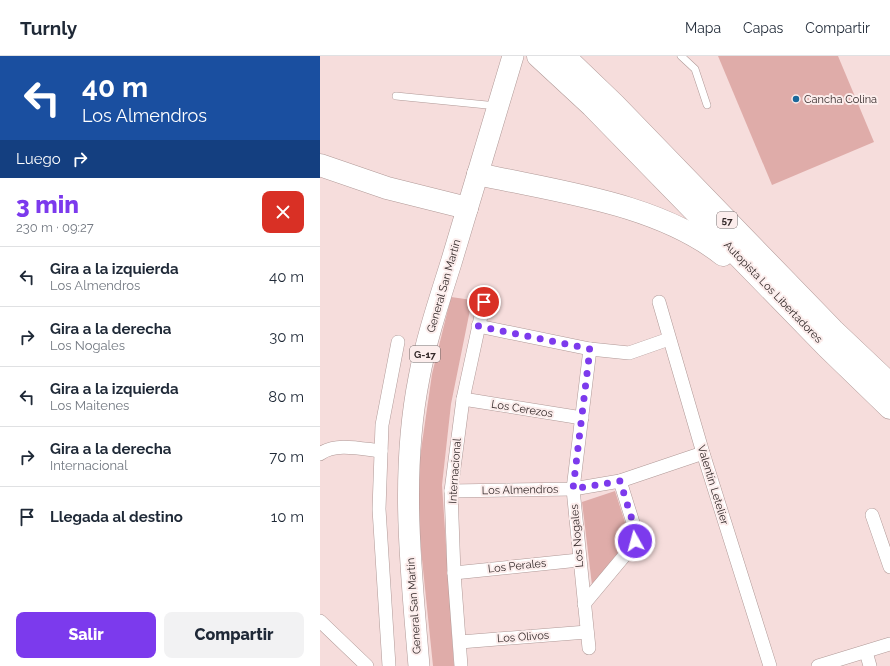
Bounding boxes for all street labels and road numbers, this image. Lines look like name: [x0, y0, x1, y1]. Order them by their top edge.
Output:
road number: 57: [717, 212, 737, 228]
street label: General San Martín: [424, 238, 464, 334]
street label: Autopista Los Libertadores: [721, 238, 825, 346]
road number: G-17: [410, 346, 440, 362]
street label: Los Cerezos: [490, 398, 554, 420]
street label: Internacional: [446, 438, 464, 504]
street label: Valentín Letelier: [695, 444, 731, 526]
street label: Los Almendros: [482, 483, 558, 497]
street label: Los Nogales: [568, 504, 586, 568]
street label: Los Perales: [487, 556, 547, 576]
street label: General San Martín: [404, 557, 424, 655]
street label: Los Olivos: [497, 629, 549, 645]

